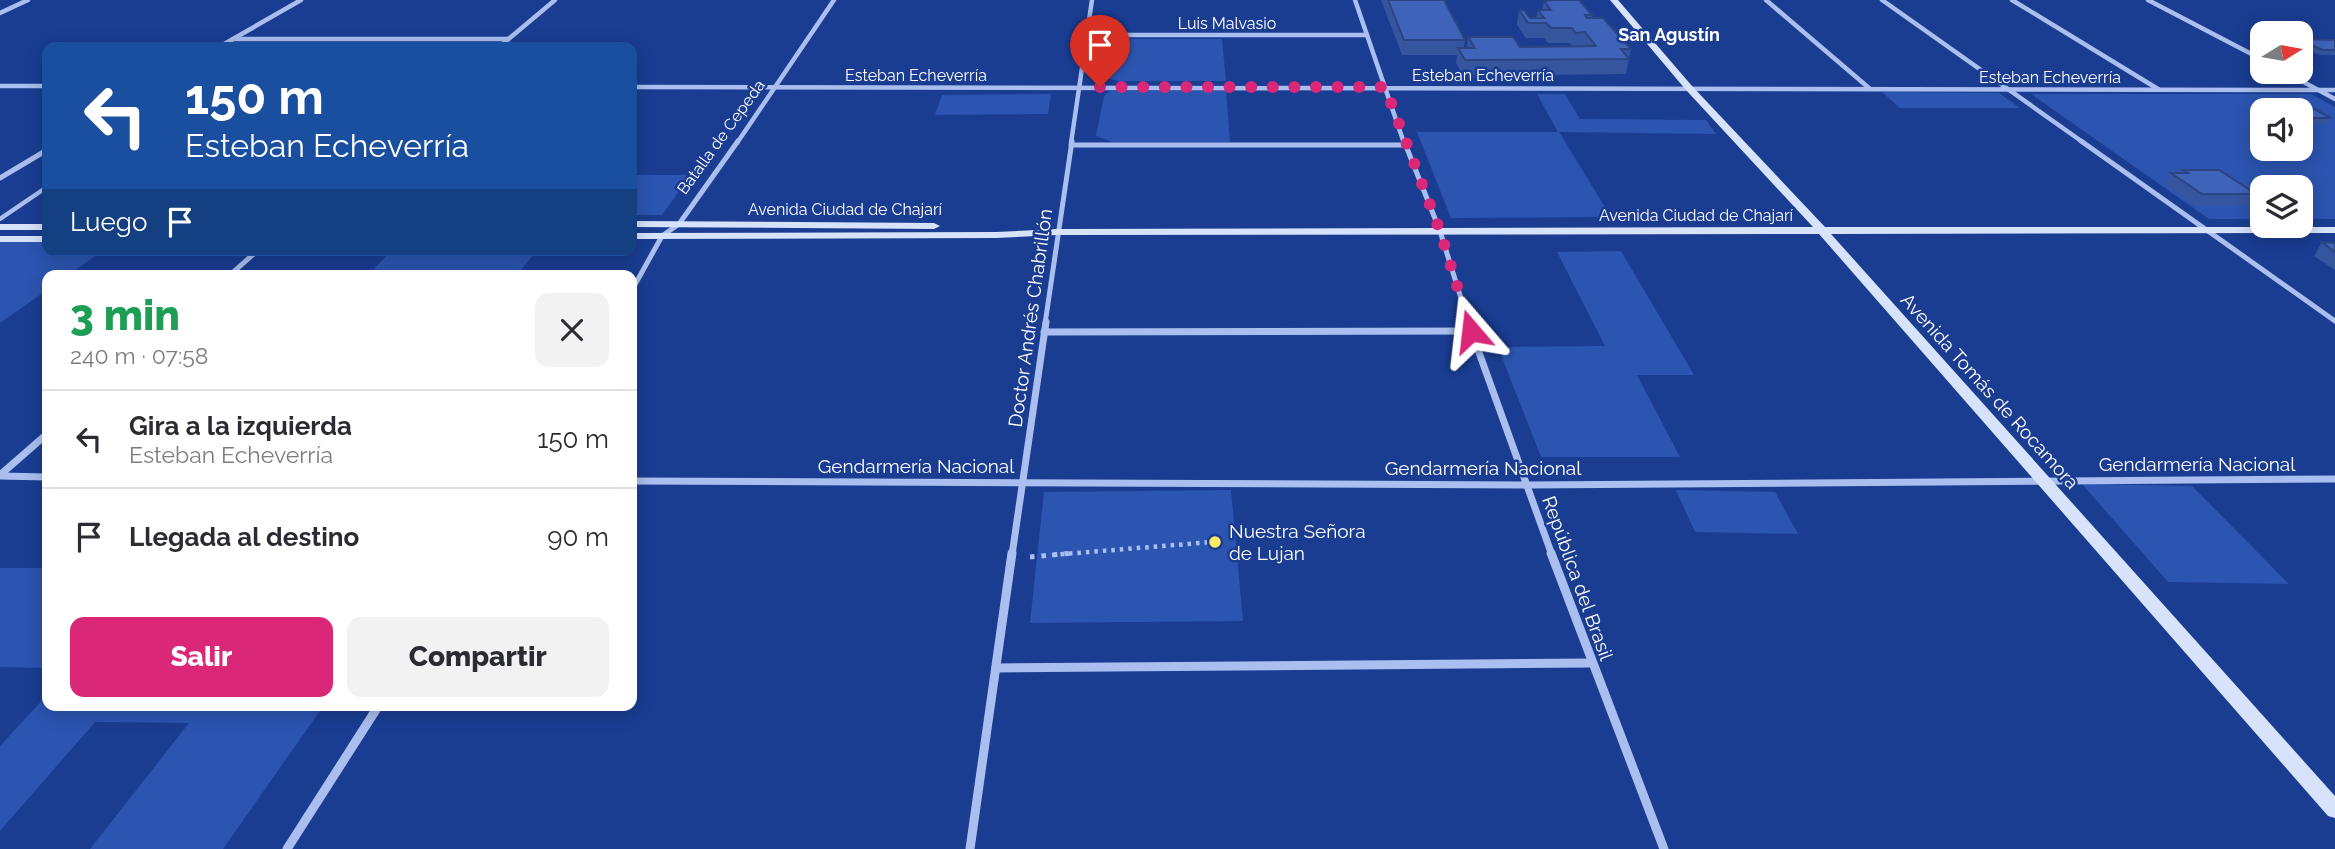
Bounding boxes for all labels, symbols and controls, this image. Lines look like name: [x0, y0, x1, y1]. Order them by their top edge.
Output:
street label: Luis Malvasio: [1178, 14, 1276, 33]
pin: [1070, 15, 1130, 87]
north arrow: [2250, 21, 2314, 84]
map controls: [2250, 21, 2313, 238]
district label: San Agustín: [1618, 24, 1720, 45]
icon: arrive: [1081, 26, 1119, 64]
street label: Esteban Echeverría: [845, 66, 987, 85]
street label: Esteban Echeverría: [1412, 66, 1554, 85]
text: 150 m: [185, 68, 324, 125]
street label: Esteban Echeverría: [1979, 68, 2121, 87]
icon: left: [70, 70, 161, 161]
street label: Batalla de Cepeda: [673, 76, 769, 198]
button: sound: [2250, 98, 2313, 161]
text: Esteban Echeverría: [185, 127, 469, 164]
button: layers: [2250, 175, 2313, 238]
street label: Avenida Ciudad de Chajarí: [748, 200, 943, 219]
icon: arrive: [161, 203, 199, 241]
street label: Avenida Ciudad de Chajarí: [1599, 206, 1794, 225]
text: Luego: [70, 207, 147, 237]
street label: Doctor Andrés Chabrillón: [1004, 207, 1056, 429]
street label: Avenida Tomás de Rocamora: [1896, 289, 2084, 493]
text: 3 min: [70, 291, 180, 340]
button: close: [535, 293, 609, 367]
position arrow: [1434, 294, 1508, 368]
text: 240 m · 07:58: [70, 342, 208, 369]
text: Gira a la izquierda: [129, 411, 352, 441]
icon: left: [70, 420, 108, 458]
text: 150 m: [537, 424, 609, 454]
text: Esteban Echeverría: [129, 441, 333, 468]
street label: Gendarmería Nacional: [2099, 453, 2296, 475]
street label: Gendarmería Nacional: [818, 455, 1015, 477]
street label: Gendarmería Nacional: [1385, 457, 1582, 479]
street label: República del Brasil: [1538, 493, 1618, 664]
icon: arrive: [70, 518, 108, 556]
place label: Nuestra Señora de Lujan: [1229, 520, 1366, 564]
text: Llegada al destino: [129, 522, 359, 552]
text: 90 m: [547, 522, 609, 552]
marker: Nuestra Señora de Lujan: [1207, 534, 1223, 550]
button: Salir: [70, 617, 333, 697]
button: Compartir: [347, 617, 609, 697]

